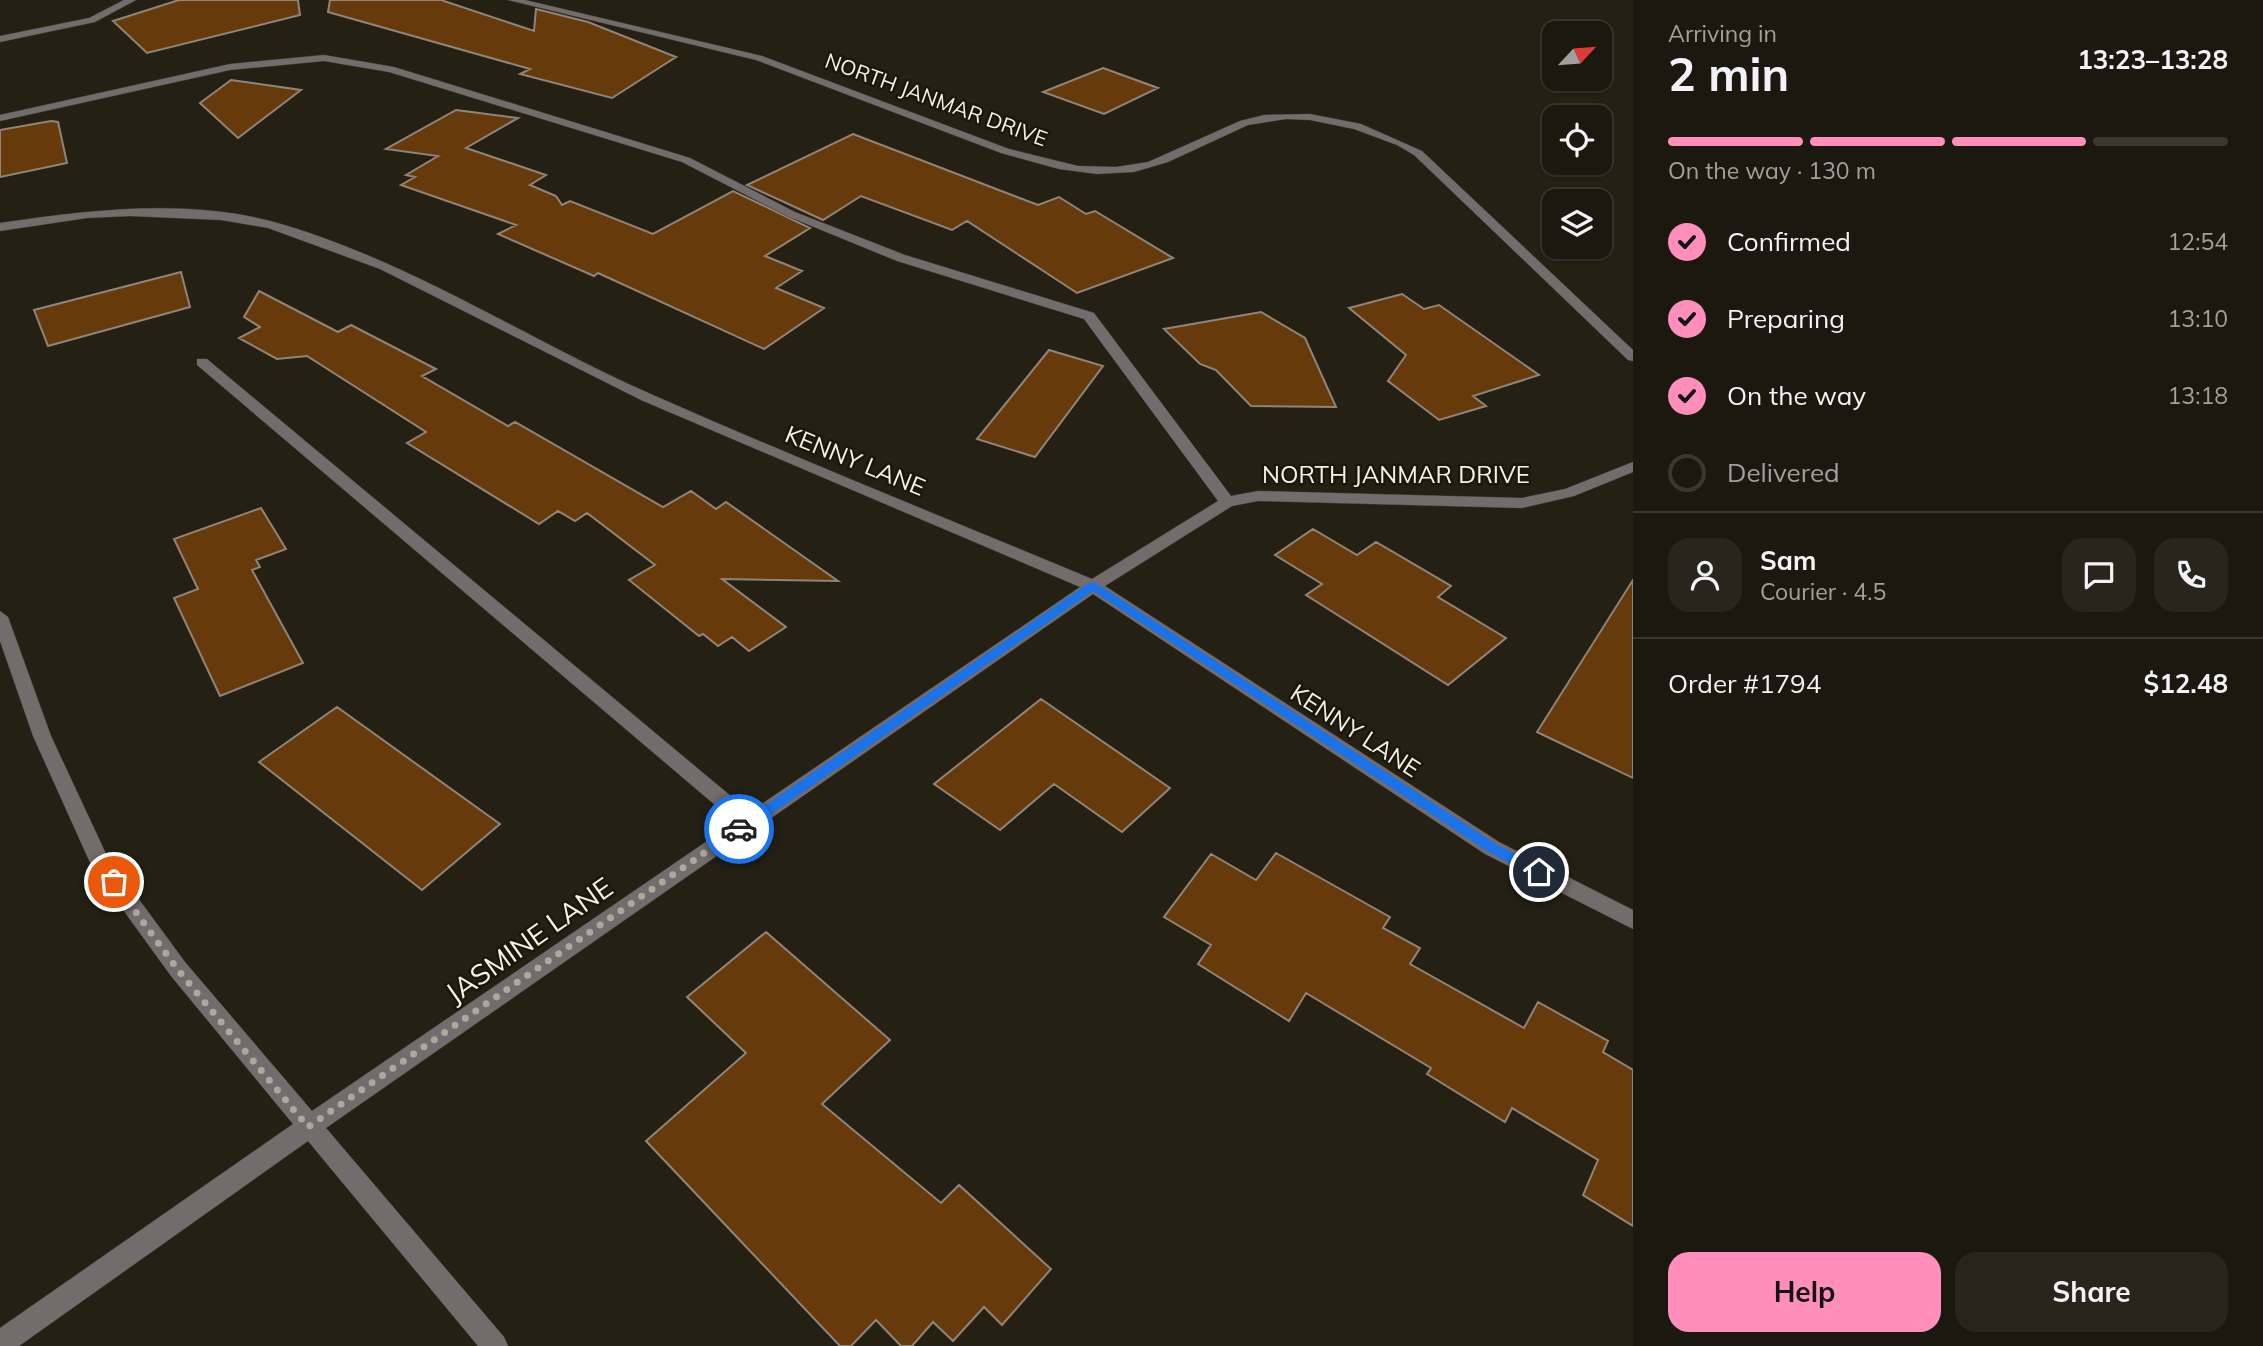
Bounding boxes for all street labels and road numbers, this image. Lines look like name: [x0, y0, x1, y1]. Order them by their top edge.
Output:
street label: NORTH JANMAR DRIVE: [822, 47, 1051, 151]
street label: KENNY LANE: [781, 418, 930, 502]
street label: NORTH JANMAR DRIVE: [1262, 459, 1530, 489]
street label: KENNY LANE: [1285, 677, 1426, 783]
street label: JASMINE LANE: [439, 869, 619, 1010]

